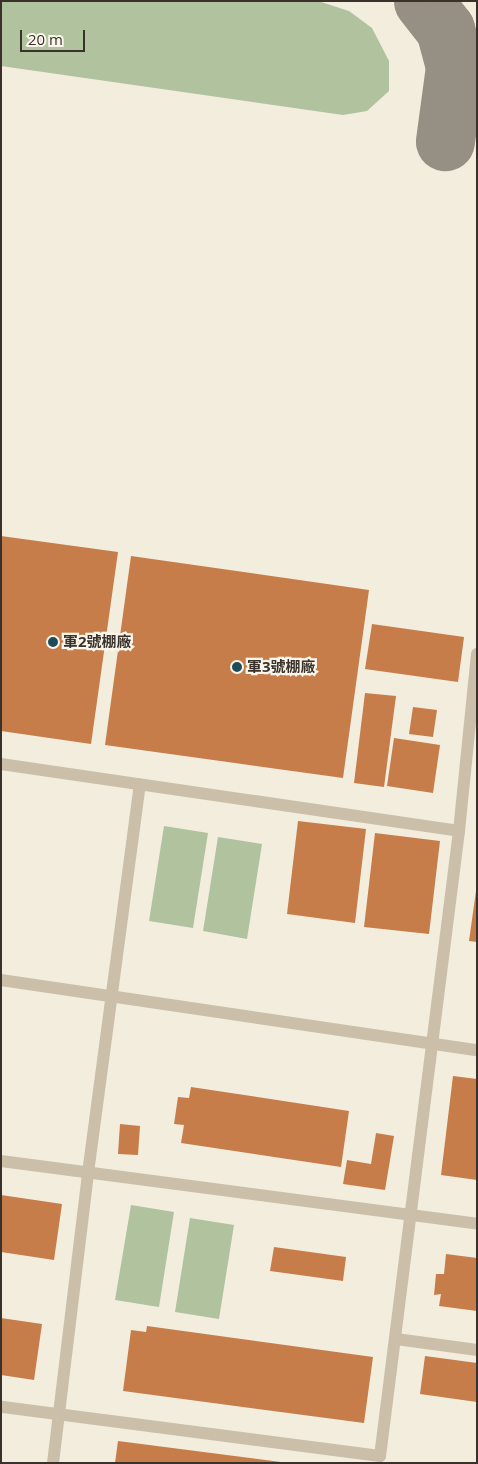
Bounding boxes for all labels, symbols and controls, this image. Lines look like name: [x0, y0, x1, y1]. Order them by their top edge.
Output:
scale bar: [22, 20, 88, 52]
text: 20 m: [28, 29, 63, 49]
place label: 軍2號棚廠: [63, 633, 132, 651]
marker: 軍2號棚廠: [47, 636, 59, 648]
place label: 軍3號棚廠: [247, 658, 316, 676]
marker: 軍3號棚廠: [231, 661, 243, 673]

